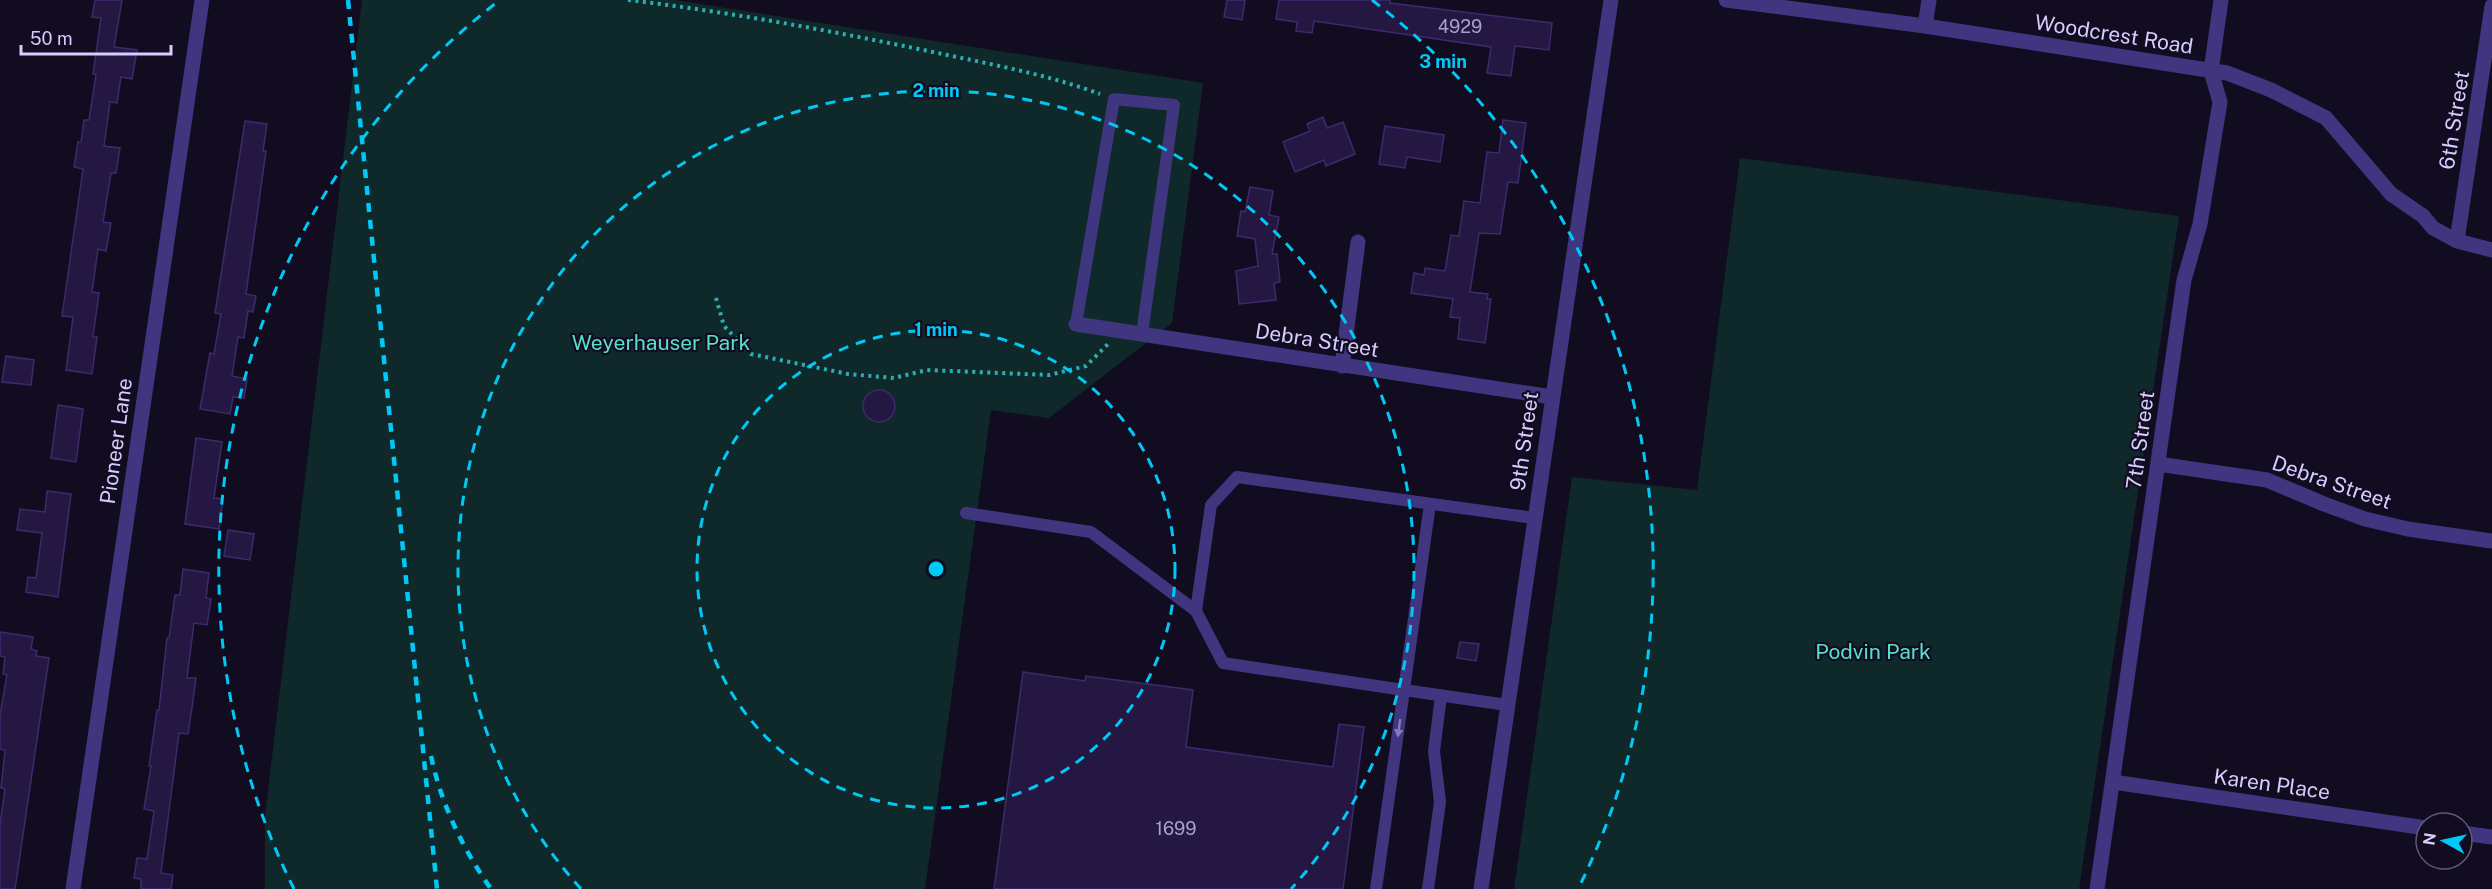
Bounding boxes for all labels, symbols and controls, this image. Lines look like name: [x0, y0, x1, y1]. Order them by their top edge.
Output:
street label: Woodcrest Road: [2033, 9, 2195, 59]
house number: 4929: [1438, 16, 1482, 37]
scale bar: [21, 18, 171, 56]
text: 50 m: [30, 28, 73, 49]
text: 3 min: [1419, 51, 1467, 72]
street label: 6th Street: [2434, 69, 2474, 171]
text: 2 min: [912, 80, 960, 101]
street label: Debra Street: [1253, 318, 1381, 362]
text: 1 min: [914, 319, 958, 340]
park label: Weyerhauser Park: [572, 330, 750, 355]
street label: Pioneer Lane: [95, 376, 137, 506]
street label: 7th Street: [2121, 389, 2159, 491]
street label: 9th Street: [1505, 390, 1543, 492]
street label: Debra Street: [2269, 450, 2395, 514]
centre of rings: [926, 559, 946, 579]
park label: Podvin Park: [1815, 639, 1931, 664]
one-way arrow: [1394, 719, 1403, 738]
street label: Karen Place: [2212, 763, 2332, 805]
north arrow: [2414, 811, 2474, 871]
house number: 1699: [1156, 818, 1196, 839]
text: N: [2419, 831, 2440, 847]

